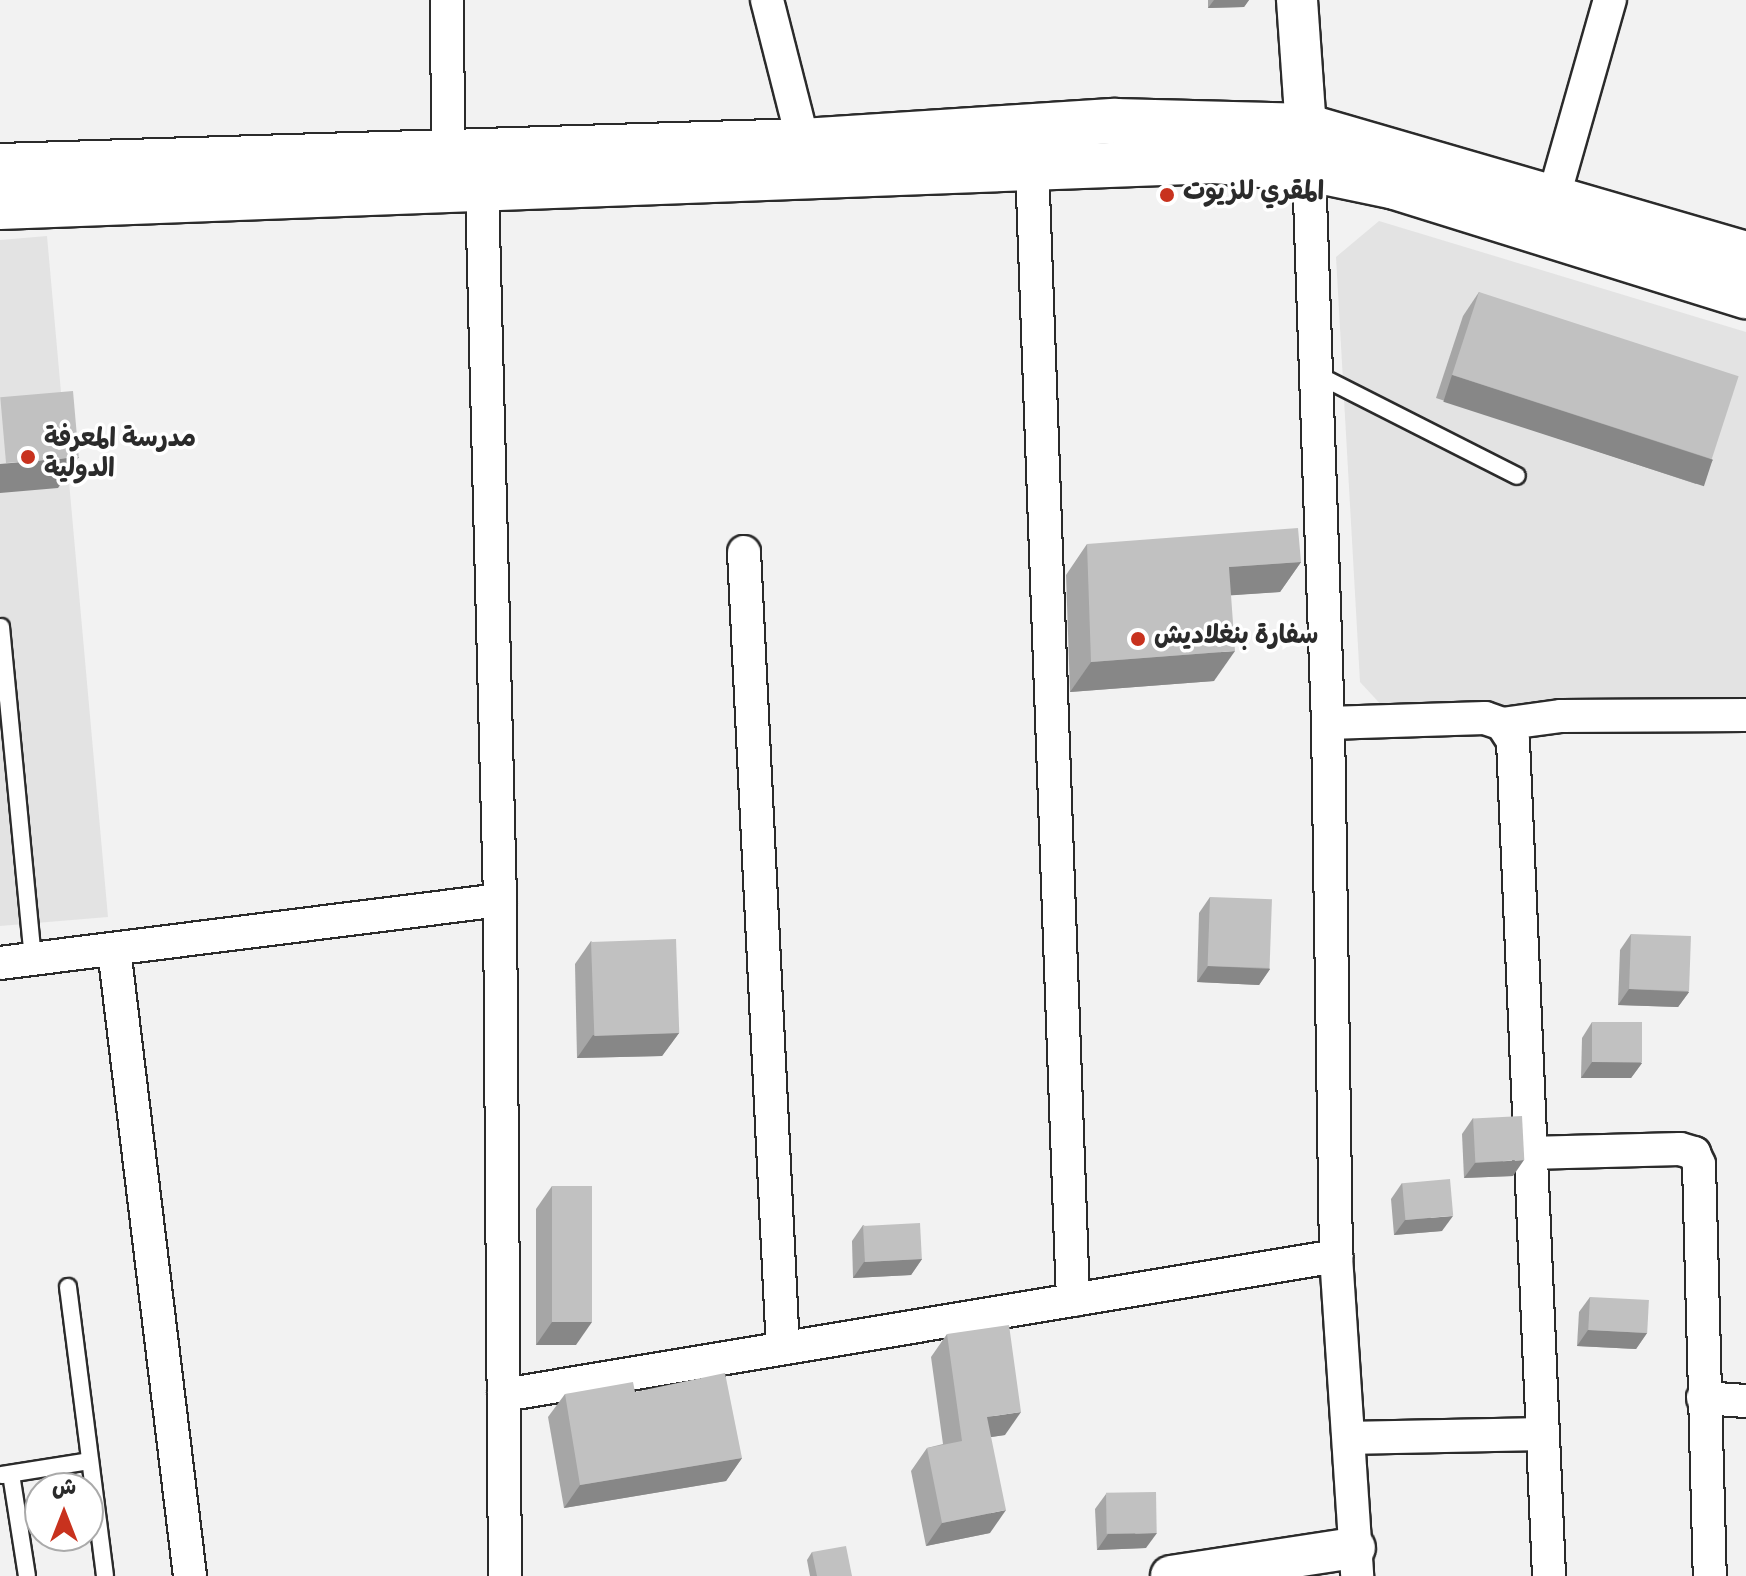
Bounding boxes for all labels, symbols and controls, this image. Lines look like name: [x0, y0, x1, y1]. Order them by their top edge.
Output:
place label: المقري للزيوت: [1183, 179, 1324, 211]
marker: المقري للزيوت: [1158, 186, 1176, 204]
place label: مدرسة المعرفة الدولية: [44, 426, 196, 488]
marker: مدرسة المعرفة الدولية: [19, 448, 37, 466]
place label: سفارة بنغلاديش: [1154, 623, 1318, 655]
marker: سفارة بنغلاديش: [1129, 630, 1147, 648]
north arrow: [24, 1472, 104, 1552]
text: ش: [52, 1477, 76, 1503]

